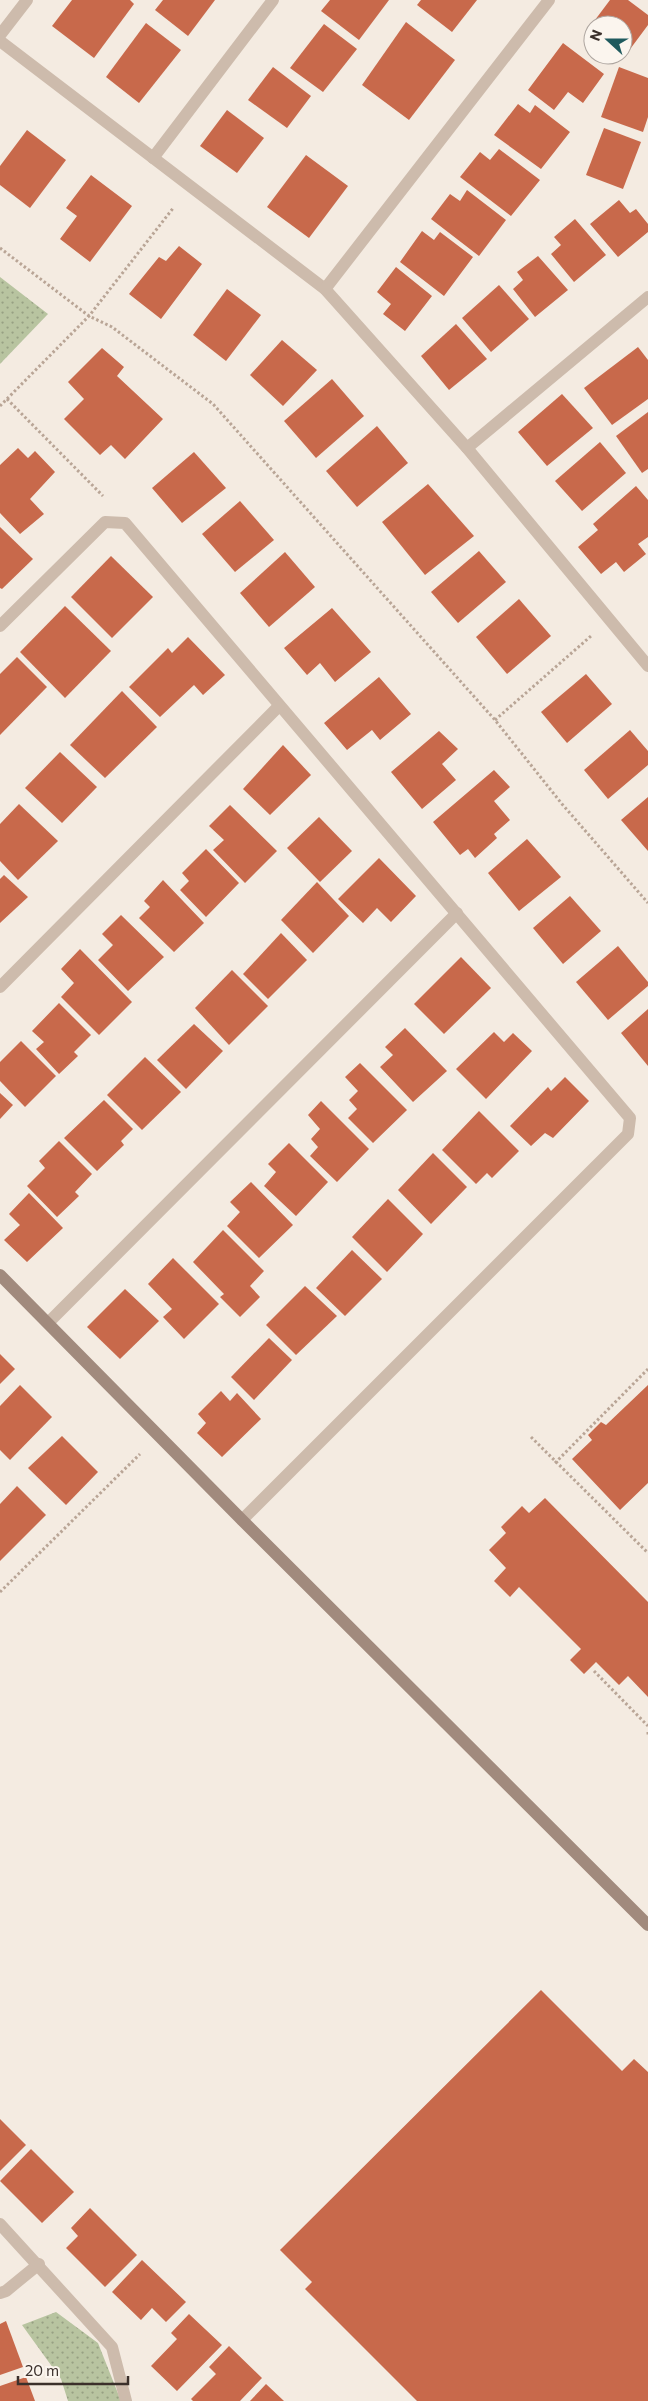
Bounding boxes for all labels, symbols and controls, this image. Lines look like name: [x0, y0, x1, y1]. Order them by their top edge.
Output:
north arrow: [583, 15, 633, 65]
text: N: [586, 27, 605, 43]
scale bar: [18, 2354, 128, 2386]
text: 20 m: [25, 2361, 59, 2379]

